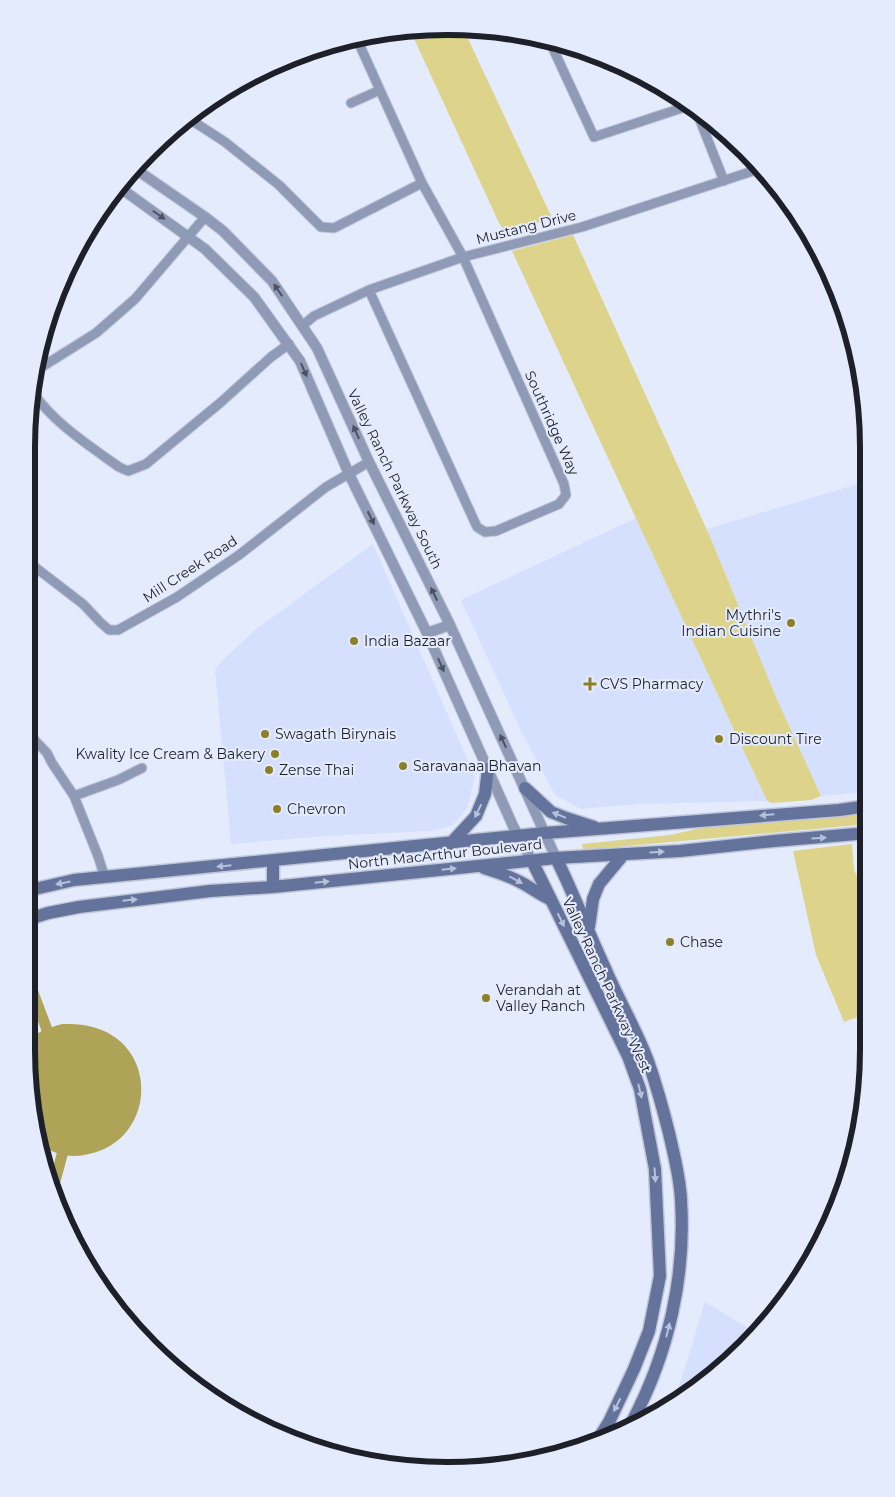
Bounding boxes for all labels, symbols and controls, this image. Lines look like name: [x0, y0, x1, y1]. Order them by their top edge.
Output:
street label: Mustang Drive: [474, 206, 578, 248]
one-way arrow: [152, 210, 165, 220]
one-way arrow: [273, 283, 283, 297]
one-way arrow: [301, 363, 309, 377]
street label: Southridge Way: [521, 368, 583, 479]
street label: Valley Ranch Parkway South: [344, 386, 446, 572]
one-way arrow: [351, 425, 359, 439]
one-way arrow: [367, 511, 375, 525]
street label: Mill Creek Road: [139, 532, 241, 606]
one-way arrow: [430, 587, 438, 601]
place label: Mythri's Indian Cuisine: [681, 606, 781, 640]
marker: Mythri's Indian Cuisine: [785, 617, 797, 629]
place label: India Bazaar: [364, 632, 451, 650]
marker: India Bazaar: [348, 635, 360, 647]
one-way arrow: [438, 658, 446, 672]
place label: CVS Pharmacy: [600, 675, 704, 693]
marker: CVS Pharmacy: [584, 678, 596, 690]
place label: Swagath Birynais: [275, 725, 396, 743]
marker: Swagath Birynais: [259, 728, 271, 740]
place label: Discount Tire: [729, 730, 822, 748]
marker: Discount Tire: [713, 733, 725, 745]
one-way arrow: [499, 734, 507, 748]
place label: Kwality Ice Cream & Bakery: [75, 745, 265, 763]
marker: Kwality Ice Cream & Bakery: [269, 748, 281, 760]
place label: Saravanaa Bhavan: [413, 757, 541, 775]
marker: Saravanaa Bhavan: [397, 760, 409, 772]
place label: Zense Thai: [279, 761, 354, 779]
marker: Zense Thai: [263, 764, 275, 776]
place label: Chevron: [287, 800, 346, 818]
marker: Chevron: [271, 803, 283, 815]
one-way arrow: [474, 804, 482, 818]
one-way arrow: [552, 811, 567, 818]
one-way arrow: [759, 812, 775, 820]
one-way arrow: [811, 833, 827, 841]
street label: North MacArthur Boulevard: [347, 835, 543, 873]
one-way arrow: [649, 848, 665, 856]
one-way arrow: [216, 862, 232, 870]
one-way arrow: [441, 865, 457, 873]
one-way arrow: [510, 875, 523, 884]
one-way arrow: [314, 878, 330, 886]
one-way arrow: [54, 879, 70, 887]
street label: Valley Ranch Parkway West: [558, 894, 656, 1076]
one-way arrow: [123, 896, 139, 904]
one-way arrow: [556, 913, 565, 928]
place label: Chase: [680, 933, 723, 951]
marker: Chase: [664, 936, 676, 948]
place label: Verandah at Valley Ranch: [496, 981, 585, 1015]
marker: Verandah at Valley Ranch: [480, 992, 492, 1004]
one-way arrow: [636, 1083, 644, 1099]
one-way arrow: [652, 1167, 660, 1183]
one-way arrow: [664, 1323, 672, 1338]
one-way arrow: [613, 1398, 621, 1413]

